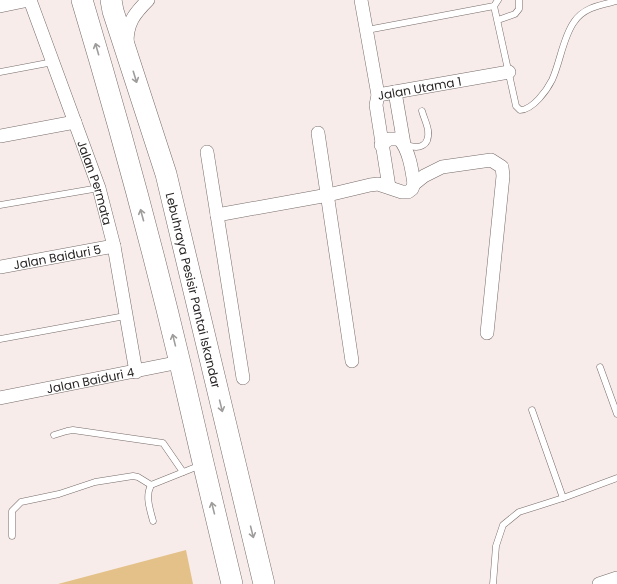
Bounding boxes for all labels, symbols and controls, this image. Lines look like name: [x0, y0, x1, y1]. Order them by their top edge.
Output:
one-way arrow: [93, 42, 100, 55]
one-way arrow: [132, 71, 139, 84]
street label: Jalan Utama 1: [376, 72, 463, 103]
street label: Jalan Permata: [74, 138, 117, 227]
street label: Lebuhraya Pesisir Pantai Iskandar: [162, 191, 225, 390]
one-way arrow: [138, 208, 145, 221]
street label: Jalan Baiduri 5: [12, 240, 102, 273]
one-way arrow: [170, 334, 177, 347]
street label: Jalan Baiduri 4: [45, 363, 136, 397]
one-way arrow: [218, 399, 226, 412]
one-way arrow: [209, 502, 217, 515]
one-way arrow: [248, 526, 256, 539]

